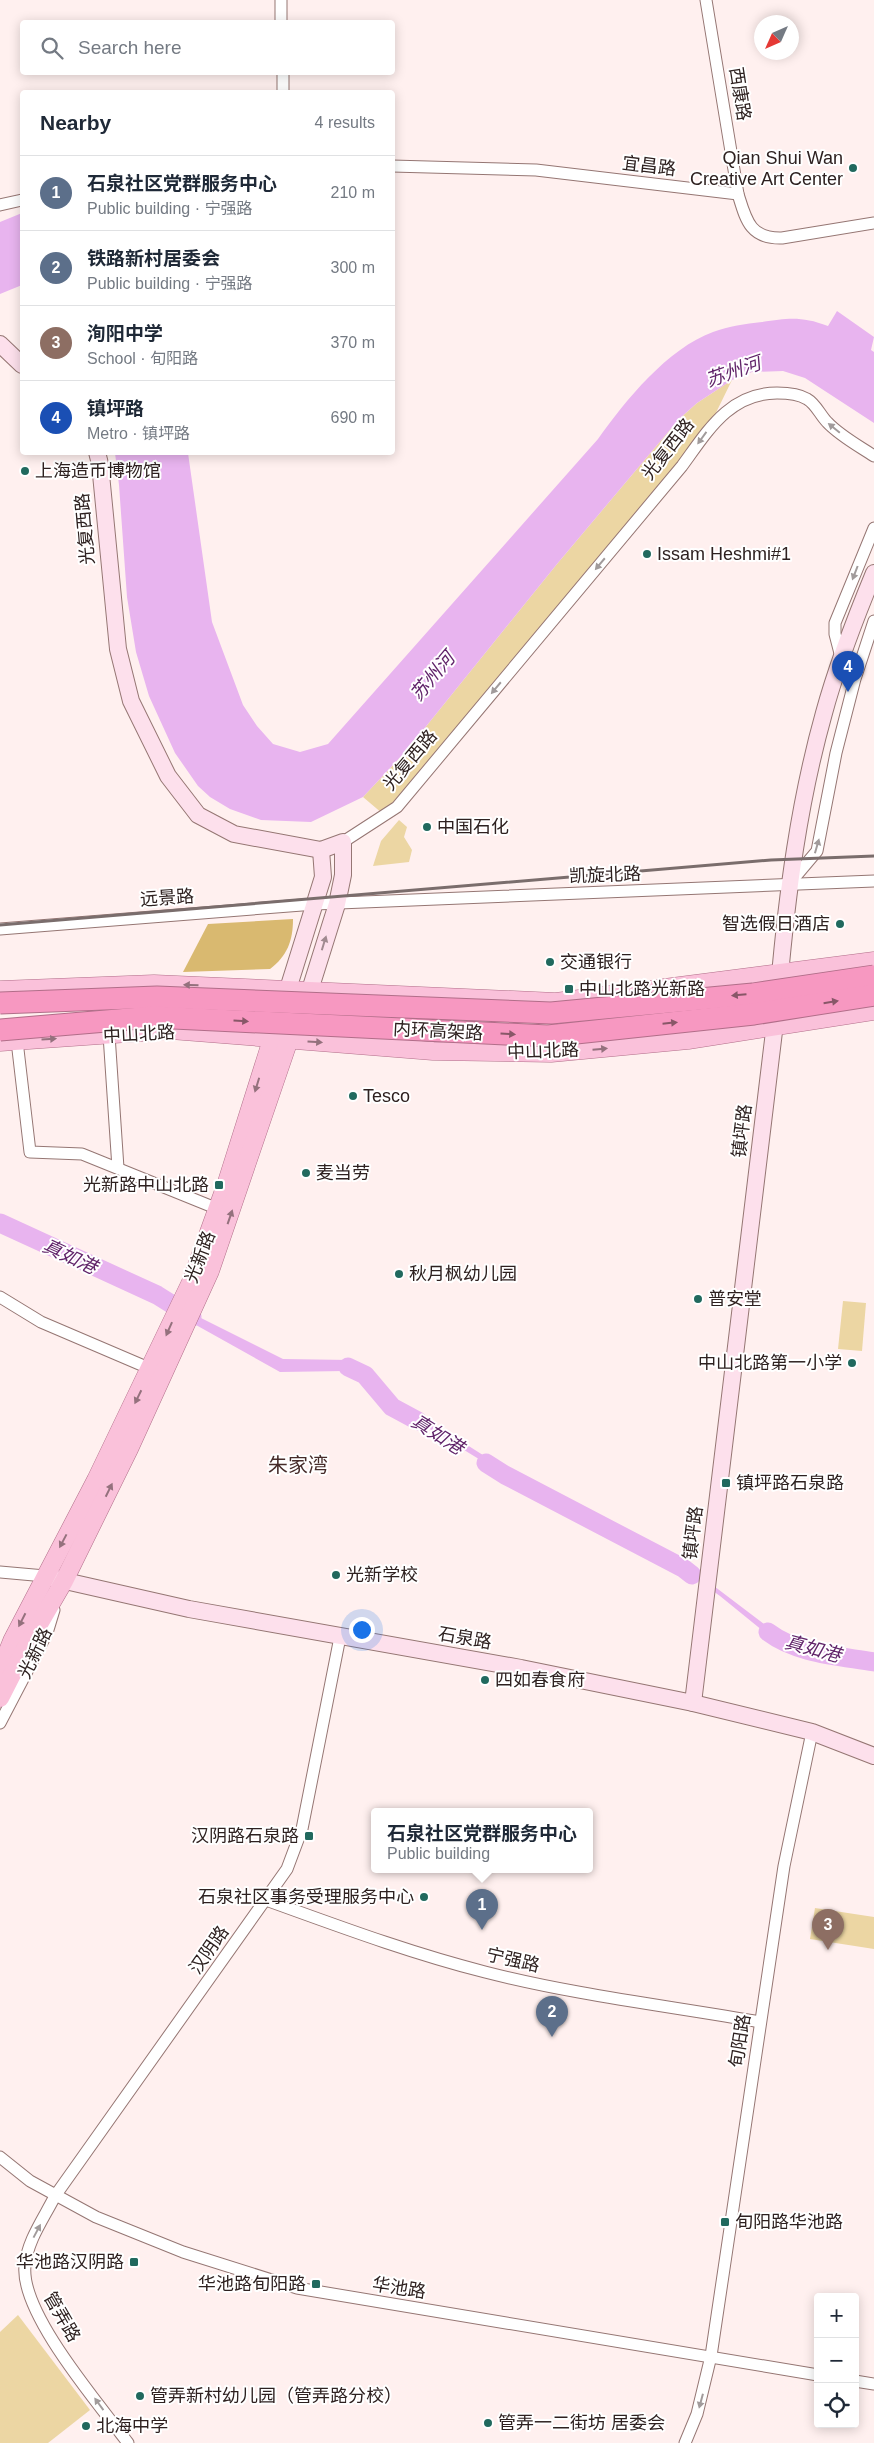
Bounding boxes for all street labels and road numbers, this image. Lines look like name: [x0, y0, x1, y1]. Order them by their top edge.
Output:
street label: 西康路: [726, 66, 754, 122]
street label: 宜昌路: [621, 153, 677, 179]
street label: 光复西路: [638, 414, 698, 484]
street label: 光复西路: [72, 492, 98, 566]
street label: 光复西路: [379, 726, 441, 794]
street label: 凯旋北路: [569, 864, 641, 886]
street label: 远景路: [139, 886, 195, 910]
street label: 内环高架路: [393, 1019, 483, 1043]
street label: 中山北路: [103, 1022, 175, 1046]
street label: 中山北路: [507, 1040, 579, 1062]
street label: 镇坪路: [729, 1103, 755, 1159]
street label: 光新路: [181, 1228, 219, 1286]
street label: 镇坪路: [680, 1505, 706, 1561]
street label: 石泉路: [437, 1623, 493, 1653]
street label: 光新路: [14, 1624, 56, 1682]
street label: 汉阴路: [185, 1922, 233, 1978]
street label: 宁强路: [484, 1944, 542, 1976]
street label: 旬阳路: [726, 2013, 754, 2069]
street label: 华池路: [371, 2274, 427, 2302]
street label: 管弄路: [40, 2289, 84, 2345]

